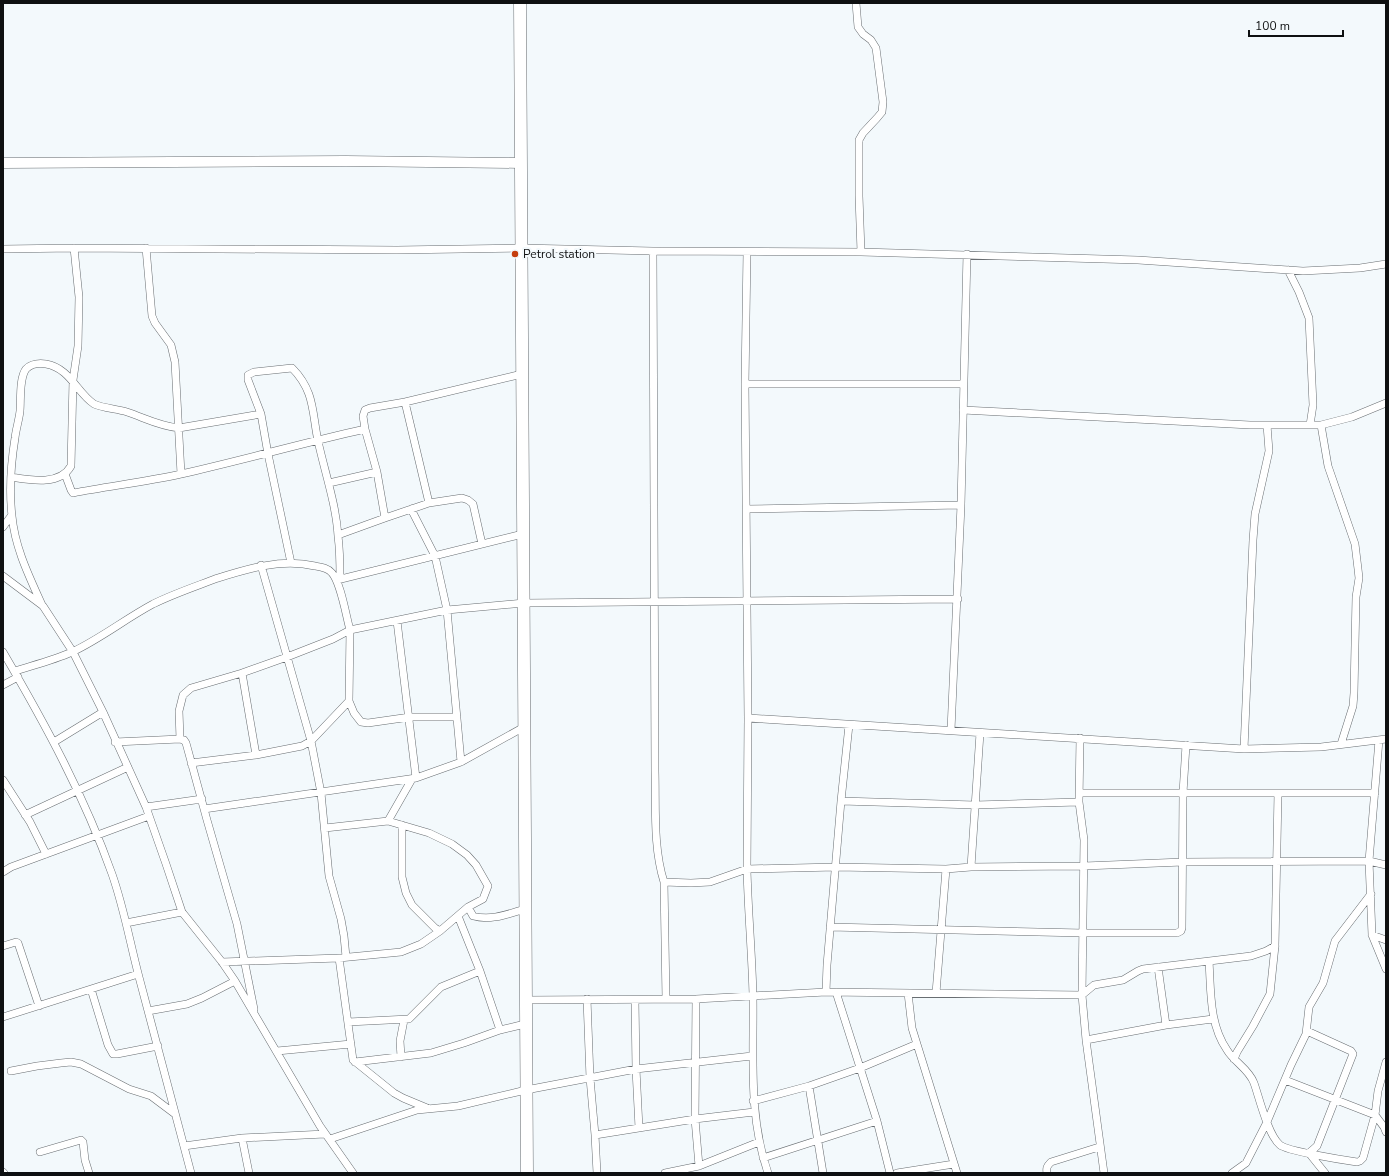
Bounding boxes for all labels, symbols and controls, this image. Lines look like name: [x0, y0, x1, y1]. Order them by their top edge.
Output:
scale bar: [1249, 12, 1343, 38]
text: 100 m: [1255, 18, 1290, 34]
place label: Petrol station: [523, 246, 595, 262]
marker: Petrol station: [510, 249, 520, 259]

